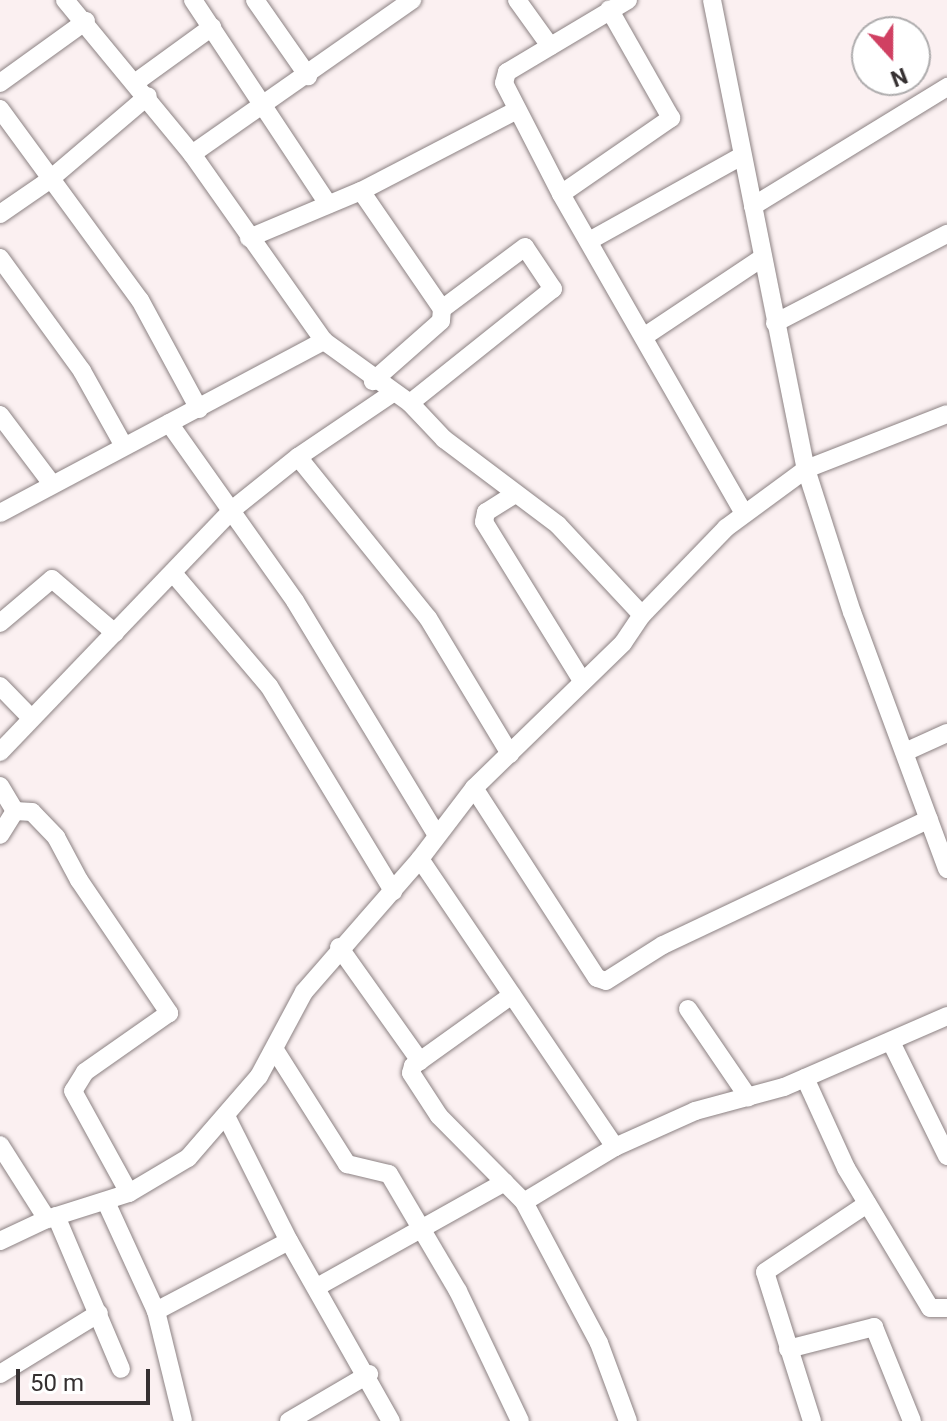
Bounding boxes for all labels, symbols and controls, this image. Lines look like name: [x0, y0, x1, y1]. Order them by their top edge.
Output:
north arrow: [851, 16, 931, 96]
text: N: [887, 63, 911, 91]
scale bar: [20, 1353, 154, 1403]
text: 50 m: [30, 1369, 84, 1397]

